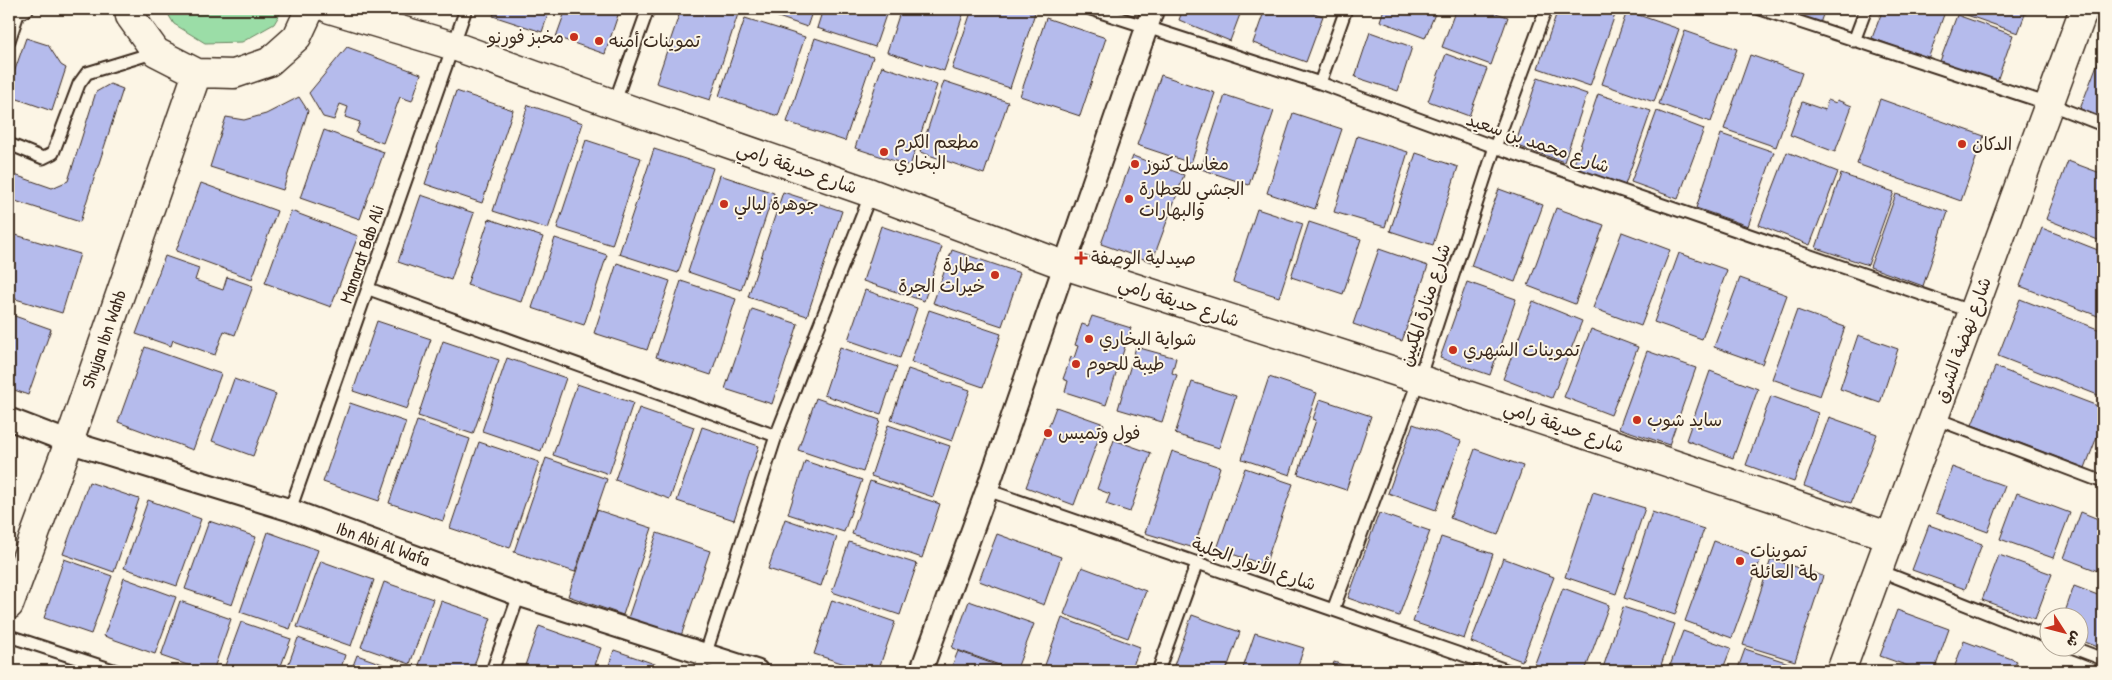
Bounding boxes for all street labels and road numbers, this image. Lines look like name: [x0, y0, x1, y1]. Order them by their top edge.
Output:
street label: شارع محمد بن سعيد: [1463, 106, 1613, 179]
street label: شارع حديقة رامي: [732, 135, 861, 204]
street label: Manarat Bab Ali: [333, 201, 390, 306]
street label: شارع منارة المكيين: [1393, 240, 1456, 370]
street label: شارع حديقة رامي: [1114, 270, 1243, 337]
street label: شارع نهضة الشرق: [1928, 273, 1997, 406]
street label: Shujaa Ibn Wahb: [75, 286, 132, 391]
street label: شارع حديقة رامي: [1499, 394, 1628, 463]
street label: Ibn Abi Al Wafa: [333, 515, 433, 572]
street label: شارع الأنوار الجلية: [1189, 531, 1320, 597]

